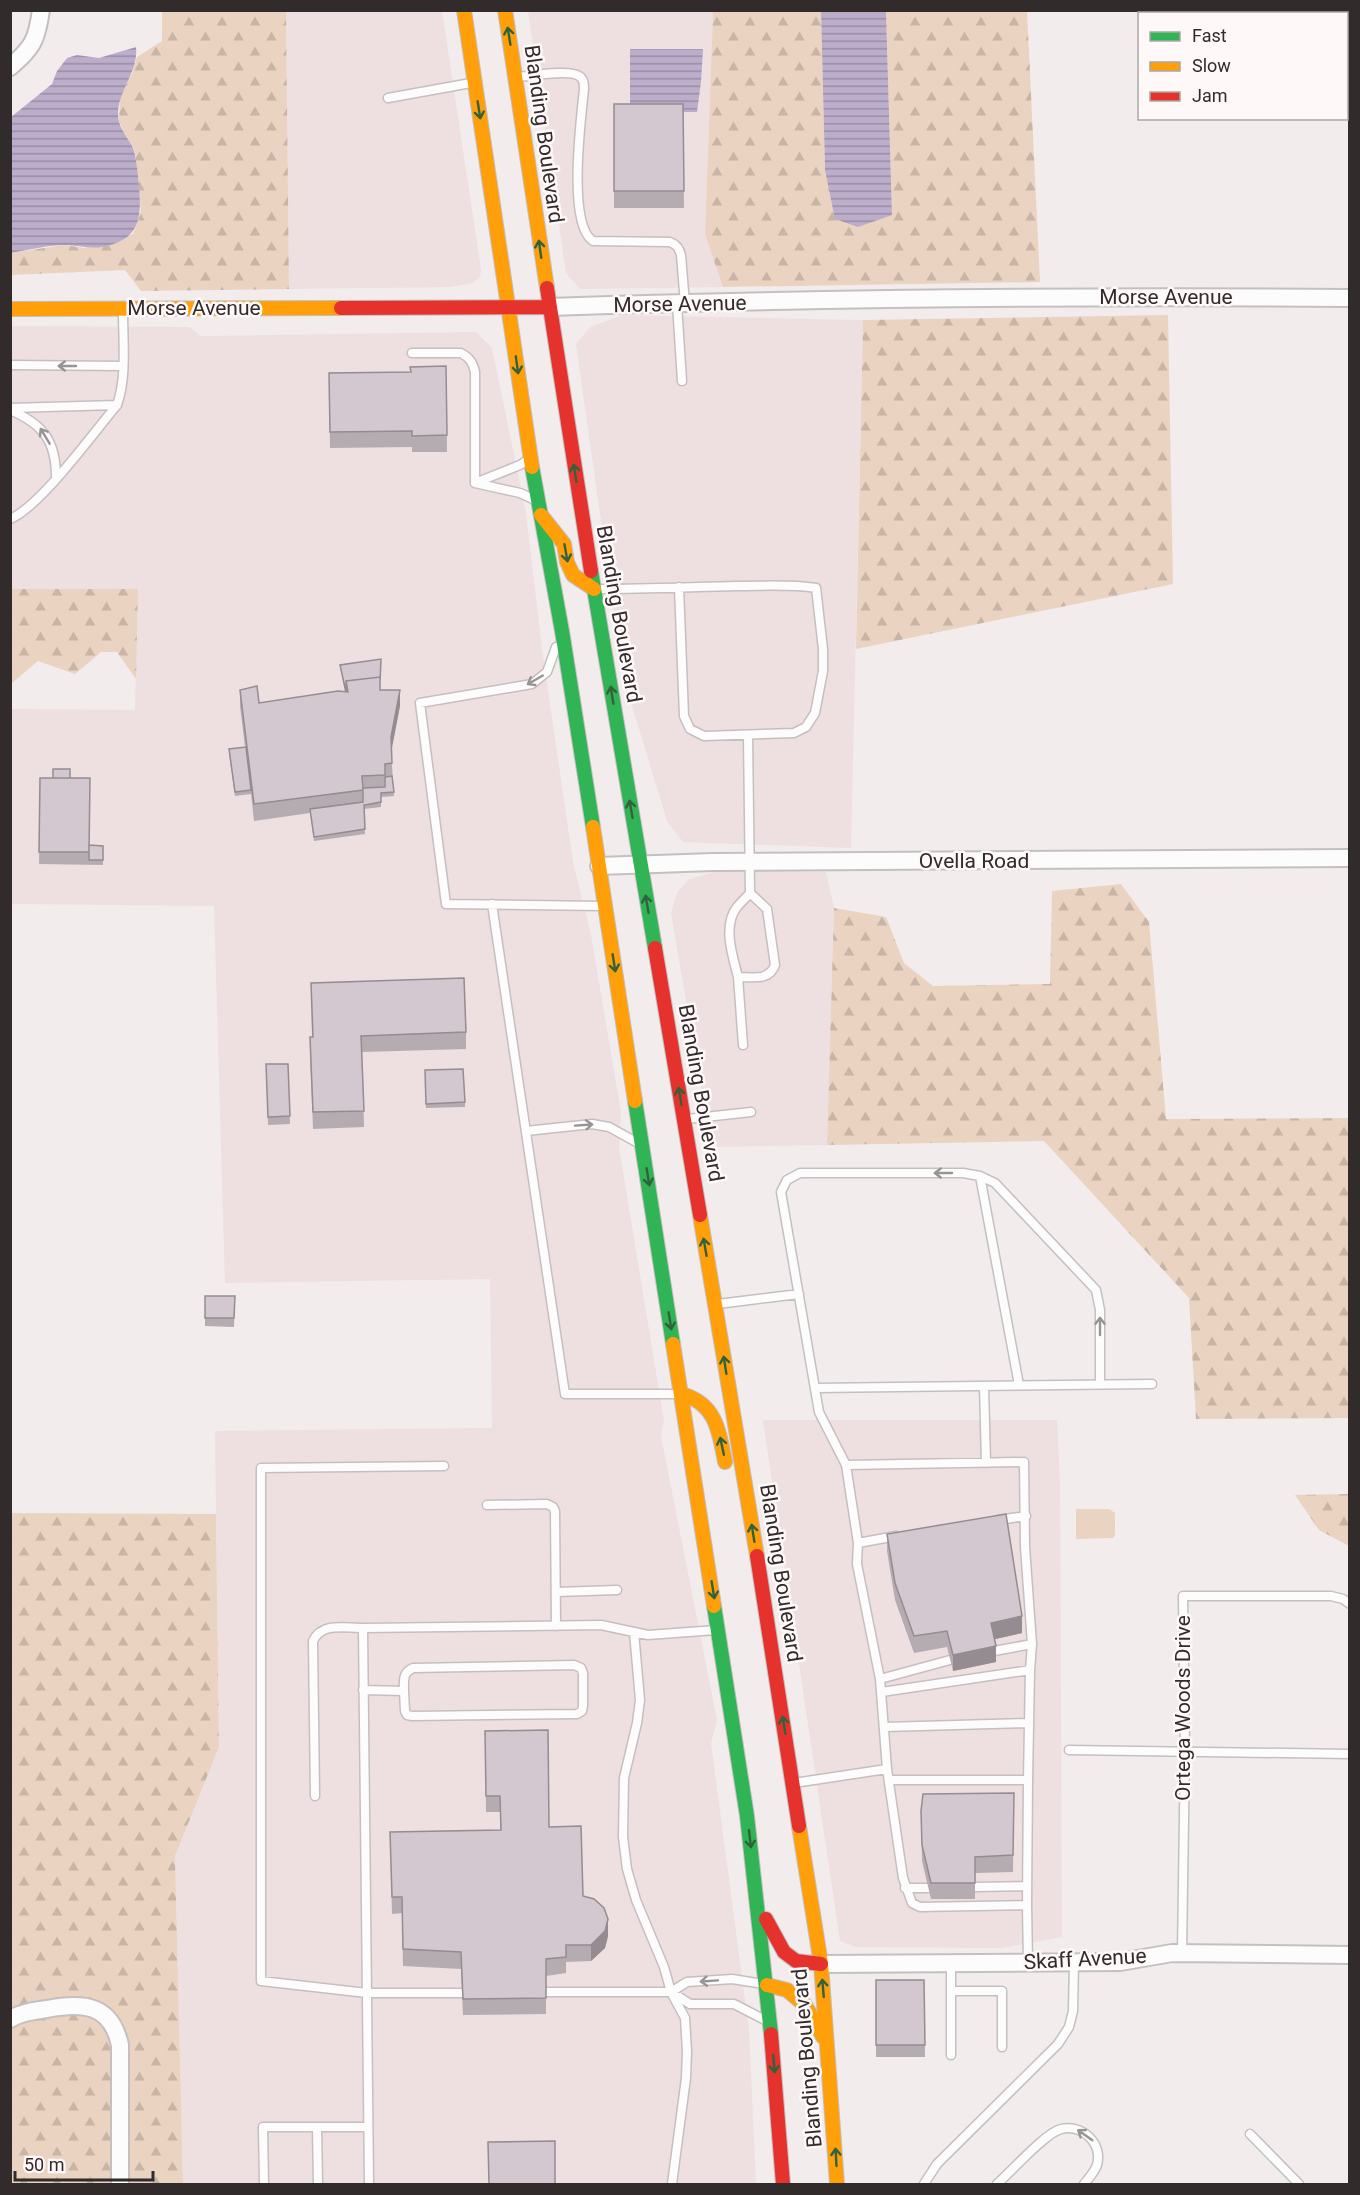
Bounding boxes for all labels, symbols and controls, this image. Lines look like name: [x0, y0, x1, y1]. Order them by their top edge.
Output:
legend: [1138, 12, 1348, 120]
text: Fast: [1192, 25, 1227, 46]
one-way arrow: [503, 26, 514, 46]
street label: Blanding Boulevard: [520, 43, 568, 225]
text: Slow: [1192, 55, 1231, 76]
text: Jam: [1192, 85, 1228, 106]
one-way arrow: [473, 100, 484, 119]
one-way arrow: [535, 240, 546, 260]
street label: Morse Avenue: [1099, 285, 1233, 309]
street label: Morse Avenue: [613, 291, 747, 317]
street label: Morse Avenue: [127, 296, 261, 320]
one-way arrow: [512, 354, 523, 374]
one-way arrow: [57, 360, 77, 371]
one-way arrow: [39, 428, 51, 445]
one-way arrow: [570, 464, 581, 484]
street label: Blanding Boulevard: [592, 523, 646, 705]
one-way arrow: [561, 543, 572, 562]
one-way arrow: [527, 674, 544, 686]
one-way arrow: [606, 685, 617, 705]
one-way arrow: [625, 799, 636, 819]
street label: Ovella Road: [919, 849, 1029, 873]
one-way arrow: [642, 895, 653, 914]
one-way arrow: [609, 953, 620, 973]
street label: Blanding Boulevard: [674, 1002, 728, 1184]
one-way arrow: [674, 1087, 685, 1107]
one-way arrow: [574, 1120, 594, 1131]
one-way arrow: [642, 1166, 653, 1186]
one-way arrow: [933, 1167, 953, 1179]
one-way arrow: [699, 1237, 710, 1257]
one-way arrow: [665, 1311, 676, 1330]
one-way arrow: [1094, 1316, 1106, 1336]
one-way arrow: [719, 1355, 730, 1375]
one-way arrow: [716, 1437, 727, 1457]
street label: Blanding Boulevard: [755, 1482, 807, 1664]
one-way arrow: [748, 1523, 759, 1543]
one-way arrow: [707, 1580, 718, 1600]
street label: Ortega Woods Drive: [1171, 1615, 1195, 1801]
one-way arrow: [778, 1716, 789, 1736]
one-way arrow: [745, 1829, 756, 1848]
street label: Skaff Avenue: [1023, 1944, 1147, 1974]
street label: Blanding Boulevard: [787, 1967, 827, 2149]
one-way arrow: [700, 1975, 720, 1986]
one-way arrow: [817, 1978, 828, 1998]
one-way arrow: [769, 2054, 780, 2074]
one-way arrow: [1077, 2129, 1094, 2142]
scale bar: [15, 2144, 153, 2182]
one-way arrow: [830, 2147, 841, 2167]
text: 50 m: [24, 2154, 64, 2175]

